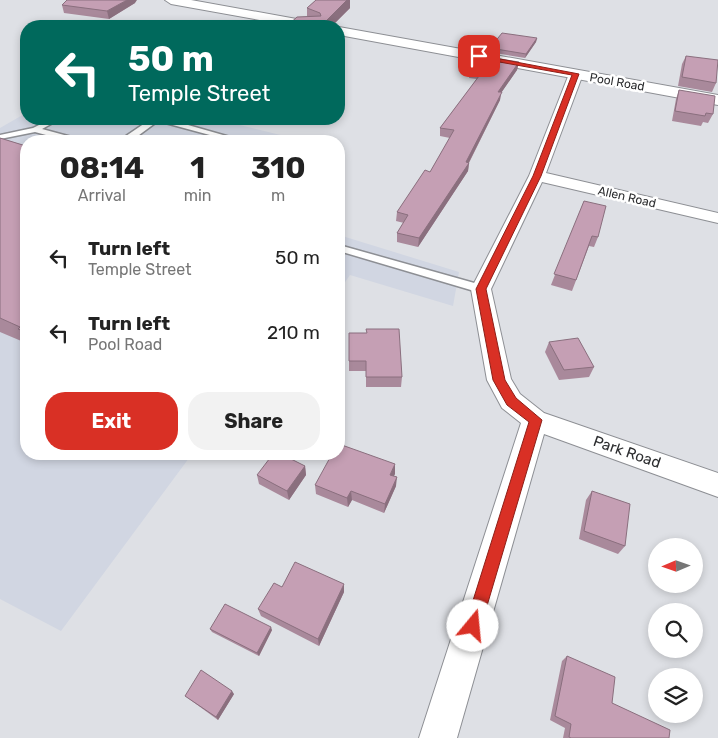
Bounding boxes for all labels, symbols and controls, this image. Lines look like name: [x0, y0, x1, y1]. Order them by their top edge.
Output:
pin: [458, 35, 500, 77]
text: 50 m: [128, 38, 214, 80]
icon: left: [45, 40, 110, 105]
icon: arrive: [465, 42, 493, 70]
street label: Pool Road: [588, 70, 646, 94]
text: Temple Street: [128, 80, 270, 107]
text: 08:14: [59, 150, 144, 186]
text: 1: [190, 150, 205, 186]
text: 310: [251, 150, 306, 186]
street label: Allen Road: [597, 184, 657, 210]
text: Arrival: [78, 186, 126, 205]
text: min: [184, 186, 211, 205]
text: m: [271, 186, 285, 205]
text: Turn left: [88, 237, 170, 260]
icon: left: [45, 244, 73, 272]
text: 50 m: [275, 246, 320, 269]
text: Temple Street: [88, 260, 191, 279]
text: Turn left: [88, 312, 170, 335]
icon: left: [45, 319, 73, 347]
text: 210 m: [267, 321, 320, 344]
text: Pool Road: [88, 335, 162, 354]
button: Exit: [45, 392, 178, 450]
button: Share: [188, 392, 320, 450]
street label: Park Road: [591, 432, 663, 472]
north arrow: [648, 538, 702, 592]
map controls: [648, 538, 703, 723]
position arrow: [446, 599, 498, 651]
button: search: [648, 603, 703, 658]
button: layers: [648, 668, 703, 723]

